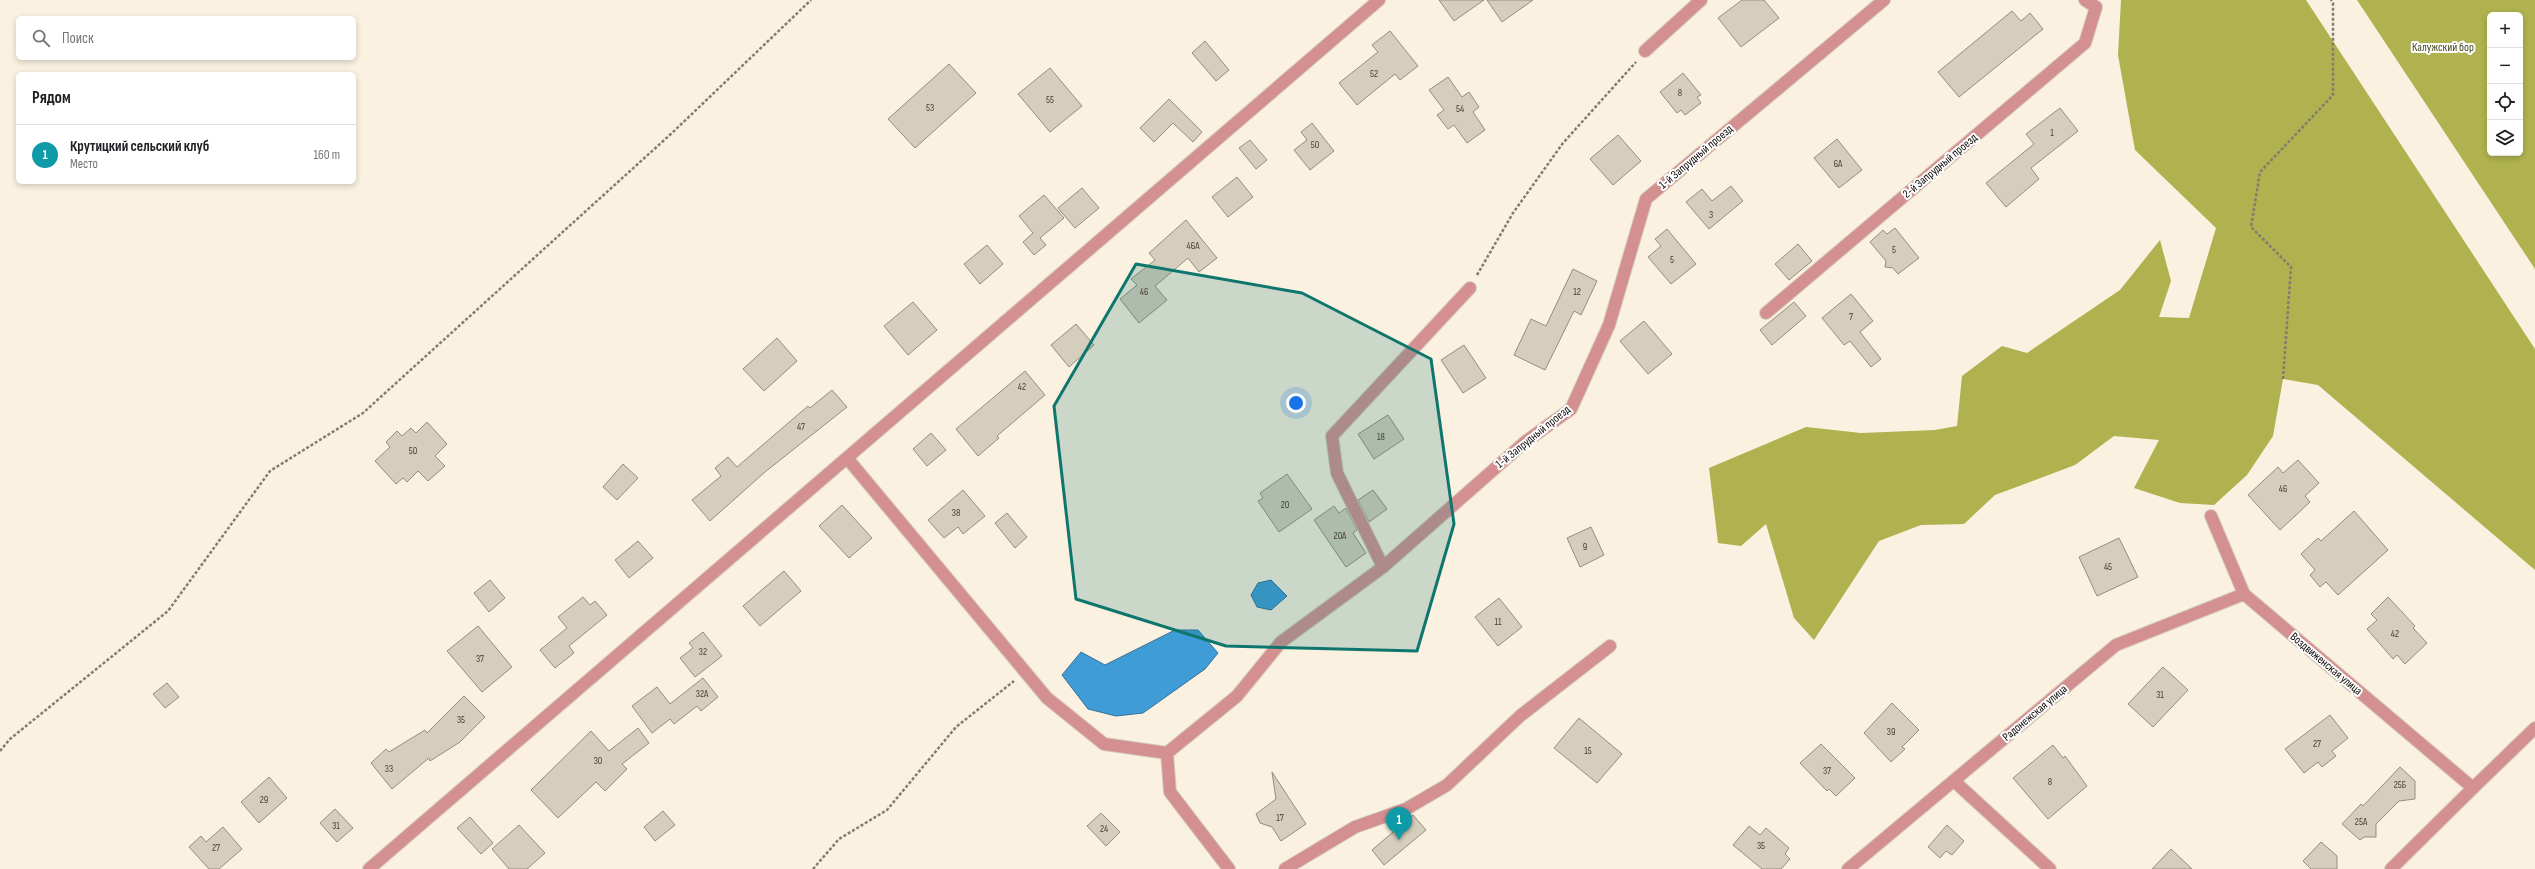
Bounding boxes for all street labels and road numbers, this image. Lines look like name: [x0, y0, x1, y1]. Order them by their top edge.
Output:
street label: 1-й Запрудный проезд: [1656, 122, 1736, 192]
street label: 2-й Запрудный проезд: [1900, 130, 1980, 202]
street label: 1-й Запрудный проезд: [1493, 402, 1573, 472]
street label: Воздвиженская улица: [2287, 629, 2365, 699]
street label: Радонежская улица: [2000, 681, 2071, 744]

